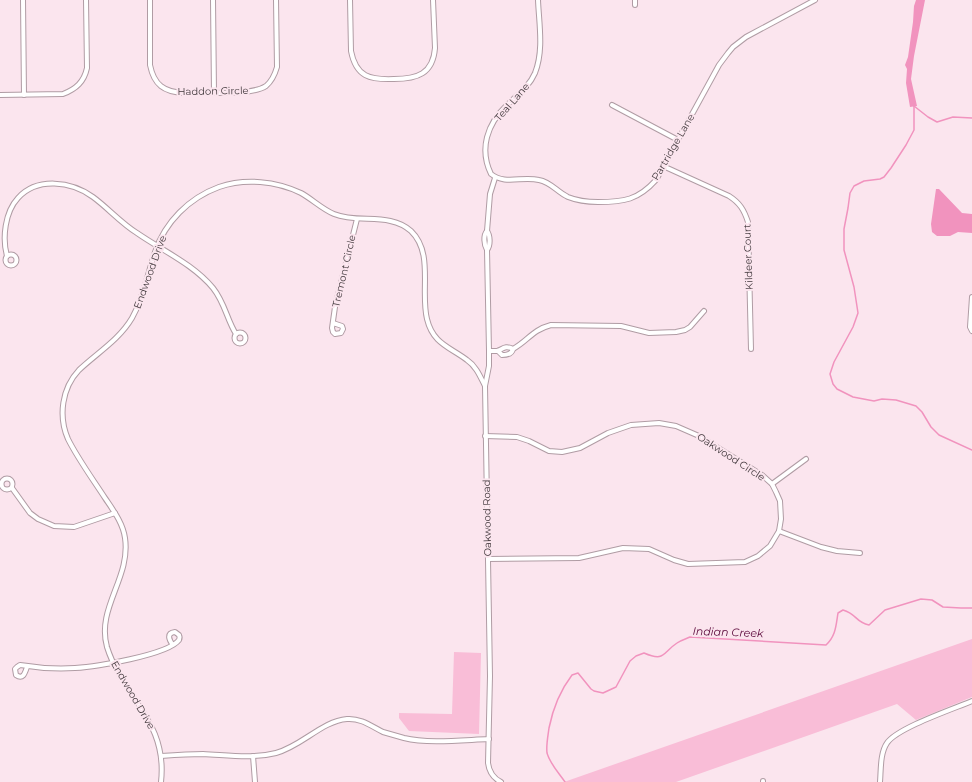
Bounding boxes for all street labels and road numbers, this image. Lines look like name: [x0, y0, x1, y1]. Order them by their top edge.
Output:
street label: Teal Lane: [492, 80, 532, 124]
street label: Haddon Circle: [177, 84, 249, 98]
street label: Partridge Lane: [649, 111, 697, 183]
street label: Kildeer Court: [740, 224, 756, 290]
street label: Endwood Drive: [131, 234, 169, 310]
street label: Tremont Circle: [329, 234, 359, 308]
street label: Oakwood Circle: [695, 430, 767, 484]
street label: Oakwood Road: [480, 480, 494, 556]
street label: Endwood Drive: [108, 658, 158, 732]

